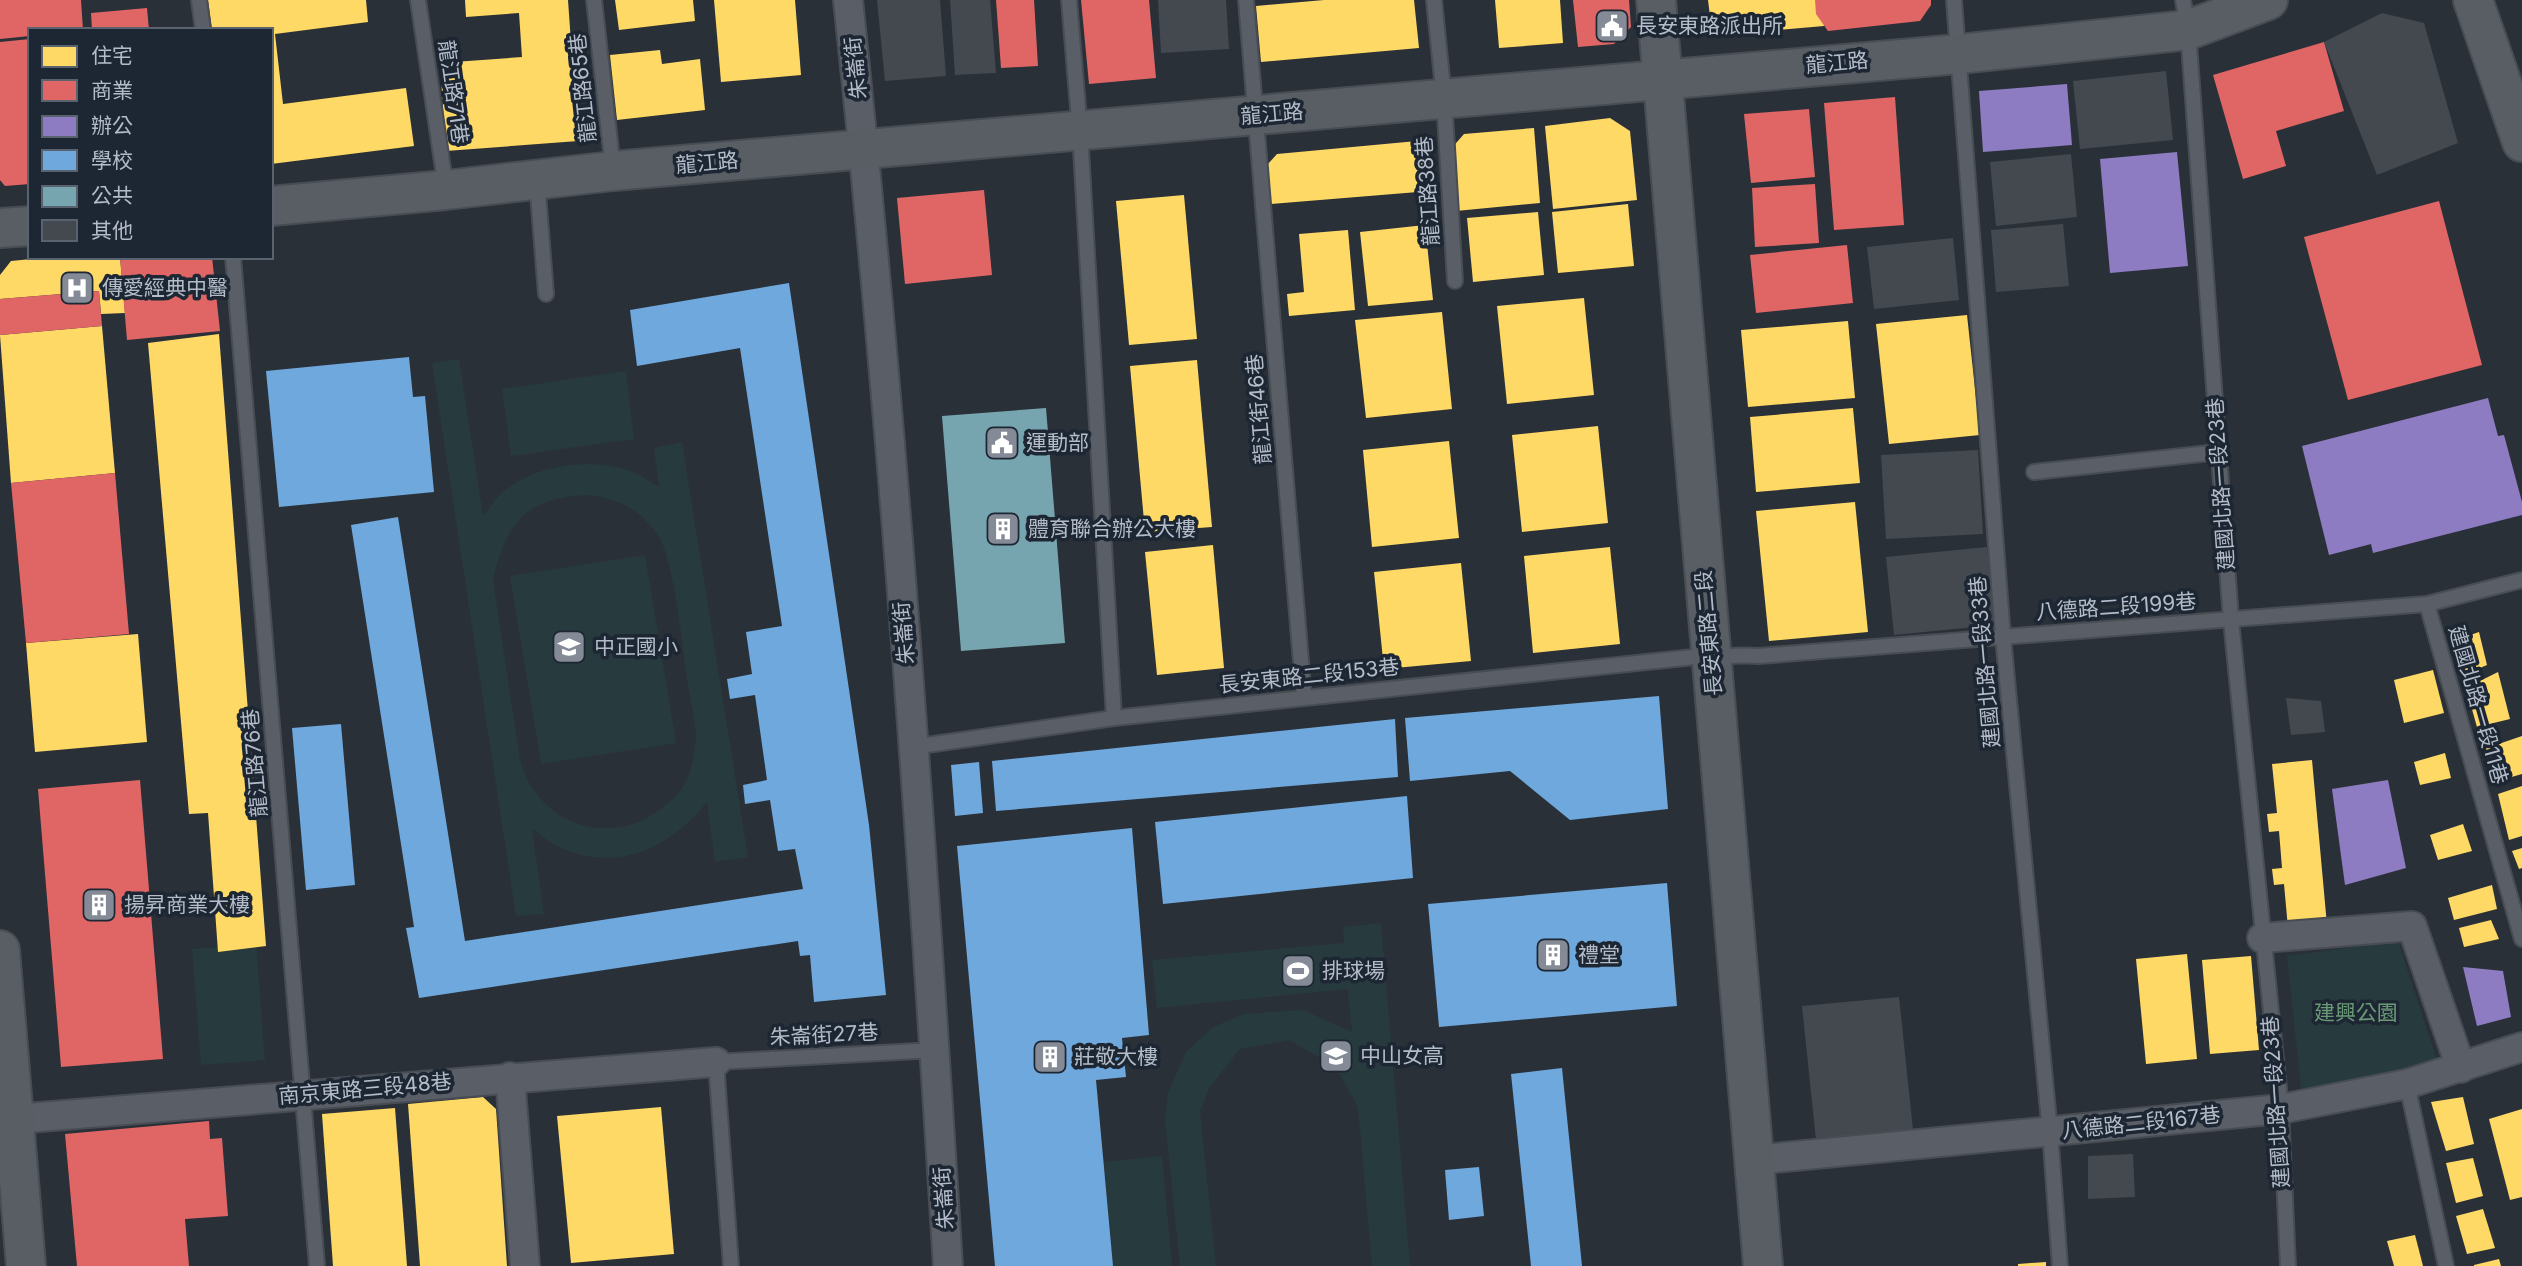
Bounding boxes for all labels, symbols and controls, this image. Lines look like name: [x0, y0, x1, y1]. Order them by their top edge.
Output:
public building icon: 長安東路派出所: [1593, 7, 1631, 45]
place label: 長安東路派出所: [1636, 13, 1783, 38]
legend: [28, 28, 273, 259]
street label: 龍江路65巷: [564, 32, 601, 144]
street label: 朱崙街: [840, 35, 871, 101]
street label: 龍江路71巷: [434, 38, 473, 145]
text: 住宅: [91, 43, 133, 68]
street label: 龍江路: [1804, 47, 1869, 78]
text: 商業: [91, 78, 133, 103]
street label: 龍江路: [1239, 98, 1304, 129]
text: 辦公: [91, 113, 133, 138]
street label: 龍江路38巷: [1411, 135, 1444, 247]
street label: 龍江路: [674, 147, 739, 178]
text: 學校: [91, 148, 133, 173]
text: 公共: [91, 183, 133, 208]
text: 其他: [91, 218, 133, 243]
hospital icon: 傳愛經典中醫: [58, 269, 96, 307]
place label: 傳愛經典中醫: [102, 275, 228, 300]
street label: 龍江街46巷: [1241, 353, 1276, 465]
street label: 建國北路一段23巷: [2202, 397, 2239, 571]
public building icon: 運動部: [983, 424, 1021, 462]
place label: 運動部: [1026, 430, 1089, 455]
building icon: 體育聯合辦公大樓: [984, 510, 1022, 548]
place label: 體育聯合辦公大樓: [1028, 516, 1196, 541]
street label: 長安東路二段: [1691, 569, 1726, 697]
street label: 建國北路一段33巷: [1965, 575, 2004, 749]
street label: 八德路二段199巷: [2035, 588, 2197, 625]
street label: 朱崙街: [888, 601, 919, 666]
street label: 建國北路一段11巷: [2444, 623, 2513, 787]
school or university icon: 中正國小: [550, 628, 588, 666]
place label: 中正國小: [594, 634, 678, 659]
street label: 長安東路二段153巷: [1217, 654, 1400, 697]
street label: 龍江路76巷: [237, 708, 272, 818]
building icon: 揚昇商業大樓: [80, 886, 118, 924]
place label: 揚昇商業大樓: [124, 892, 250, 917]
building icon: 禮堂: [1534, 936, 1572, 974]
place label: 禮堂: [1578, 942, 1620, 967]
sports icon: 排球場: [1279, 952, 1317, 990]
place label: 排球場: [1322, 958, 1385, 983]
park label: 建興公園: [2314, 1000, 2398, 1025]
street label: 建國北路一段23巷: [2257, 1015, 2294, 1189]
street label: 朱崙街27巷: [769, 1019, 879, 1050]
school or university icon: 中山女高: [1317, 1037, 1355, 1075]
building icon: 莊敬大樓: [1031, 1038, 1069, 1076]
place label: 中山女高: [1360, 1043, 1444, 1068]
place label: 莊敬大樓: [1074, 1044, 1158, 1069]
street label: 南京東路三段48巷: [277, 1068, 452, 1109]
street label: 八德路二段167巷: [2060, 1102, 2222, 1143]
street label: 朱崙街: [929, 1166, 958, 1230]

